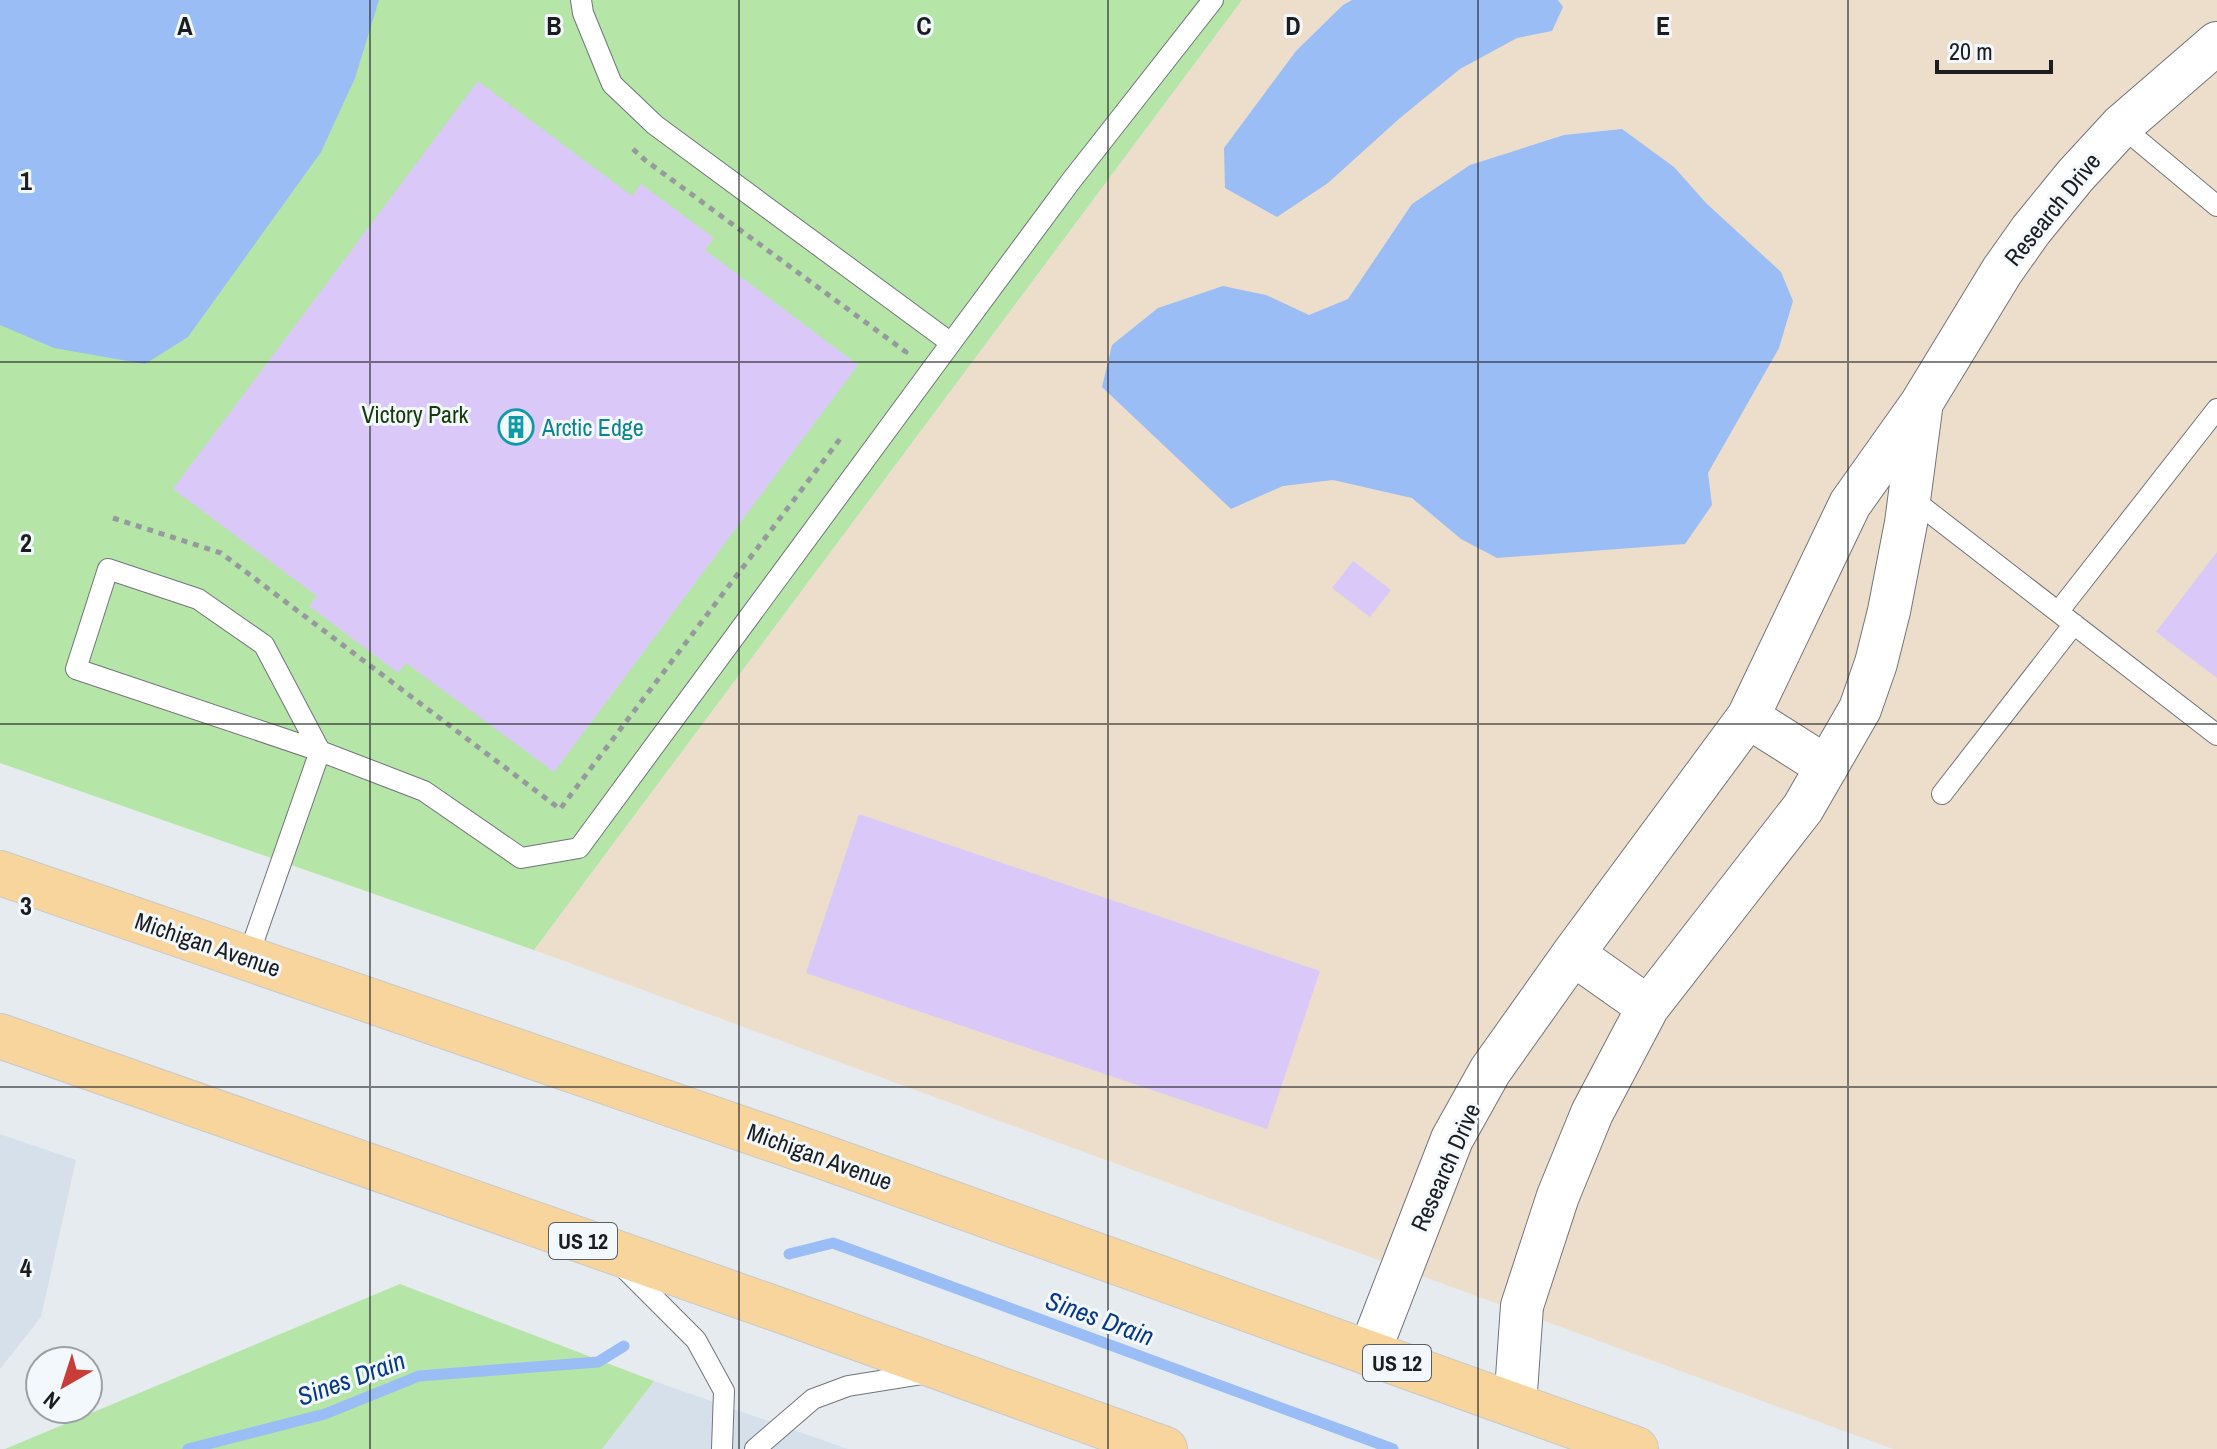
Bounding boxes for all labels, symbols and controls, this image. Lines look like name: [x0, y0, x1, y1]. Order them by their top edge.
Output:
text: A: [177, 8, 193, 43]
text: B: [546, 8, 562, 43]
text: C: [916, 8, 932, 43]
text: D: [1285, 8, 1301, 43]
text: E: [1656, 8, 1670, 43]
scale bar: [1937, 24, 2051, 74]
text: 20 m: [1949, 35, 1993, 67]
street label: Research Drive: [1997, 146, 2107, 272]
text: 1: [20, 163, 32, 198]
park label: Victory Park: [362, 398, 469, 430]
building icon: Arctic Edge: [497, 408, 535, 446]
place label: Arctic Edge: [541, 411, 644, 443]
text: 2: [20, 525, 32, 560]
text: 3: [20, 888, 32, 923]
street label: Michigan Avenue: [131, 904, 285, 984]
street label: Research Drive: [1403, 1098, 1487, 1236]
street label: Michigan Avenue: [743, 1115, 897, 1197]
road number: US 12: [549, 1223, 617, 1259]
text: 4: [20, 1250, 32, 1285]
water label: Sines Drain: [1041, 1282, 1159, 1354]
water label: Sines Drain: [292, 1342, 410, 1414]
north arrow: [24, 1345, 104, 1425]
road number: US 12: [1363, 1345, 1431, 1381]
text: N: [37, 1385, 66, 1416]

